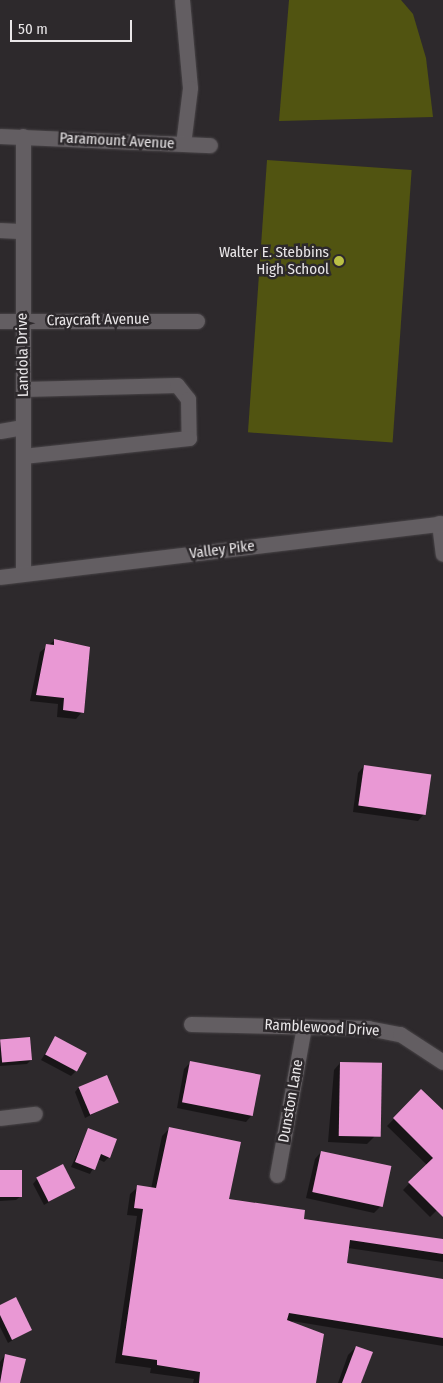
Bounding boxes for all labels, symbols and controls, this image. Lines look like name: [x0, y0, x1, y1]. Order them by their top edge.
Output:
scale bar: [12, 10, 135, 42]
text: 50 m: [18, 20, 48, 38]
street label: Paramount Avenue: [59, 129, 175, 153]
place label: Walter E. Stebbins High School: [219, 243, 329, 278]
marker: Walter E. Stebbins High School: [333, 255, 345, 267]
street label: Craycraft Avenue: [47, 310, 149, 330]
street label: Landola Drive: [13, 313, 33, 397]
street label: Valley Pike: [188, 537, 256, 563]
street label: Ramblewood Drive: [264, 1016, 380, 1040]
street label: Dunston Lane: [275, 1058, 307, 1144]

